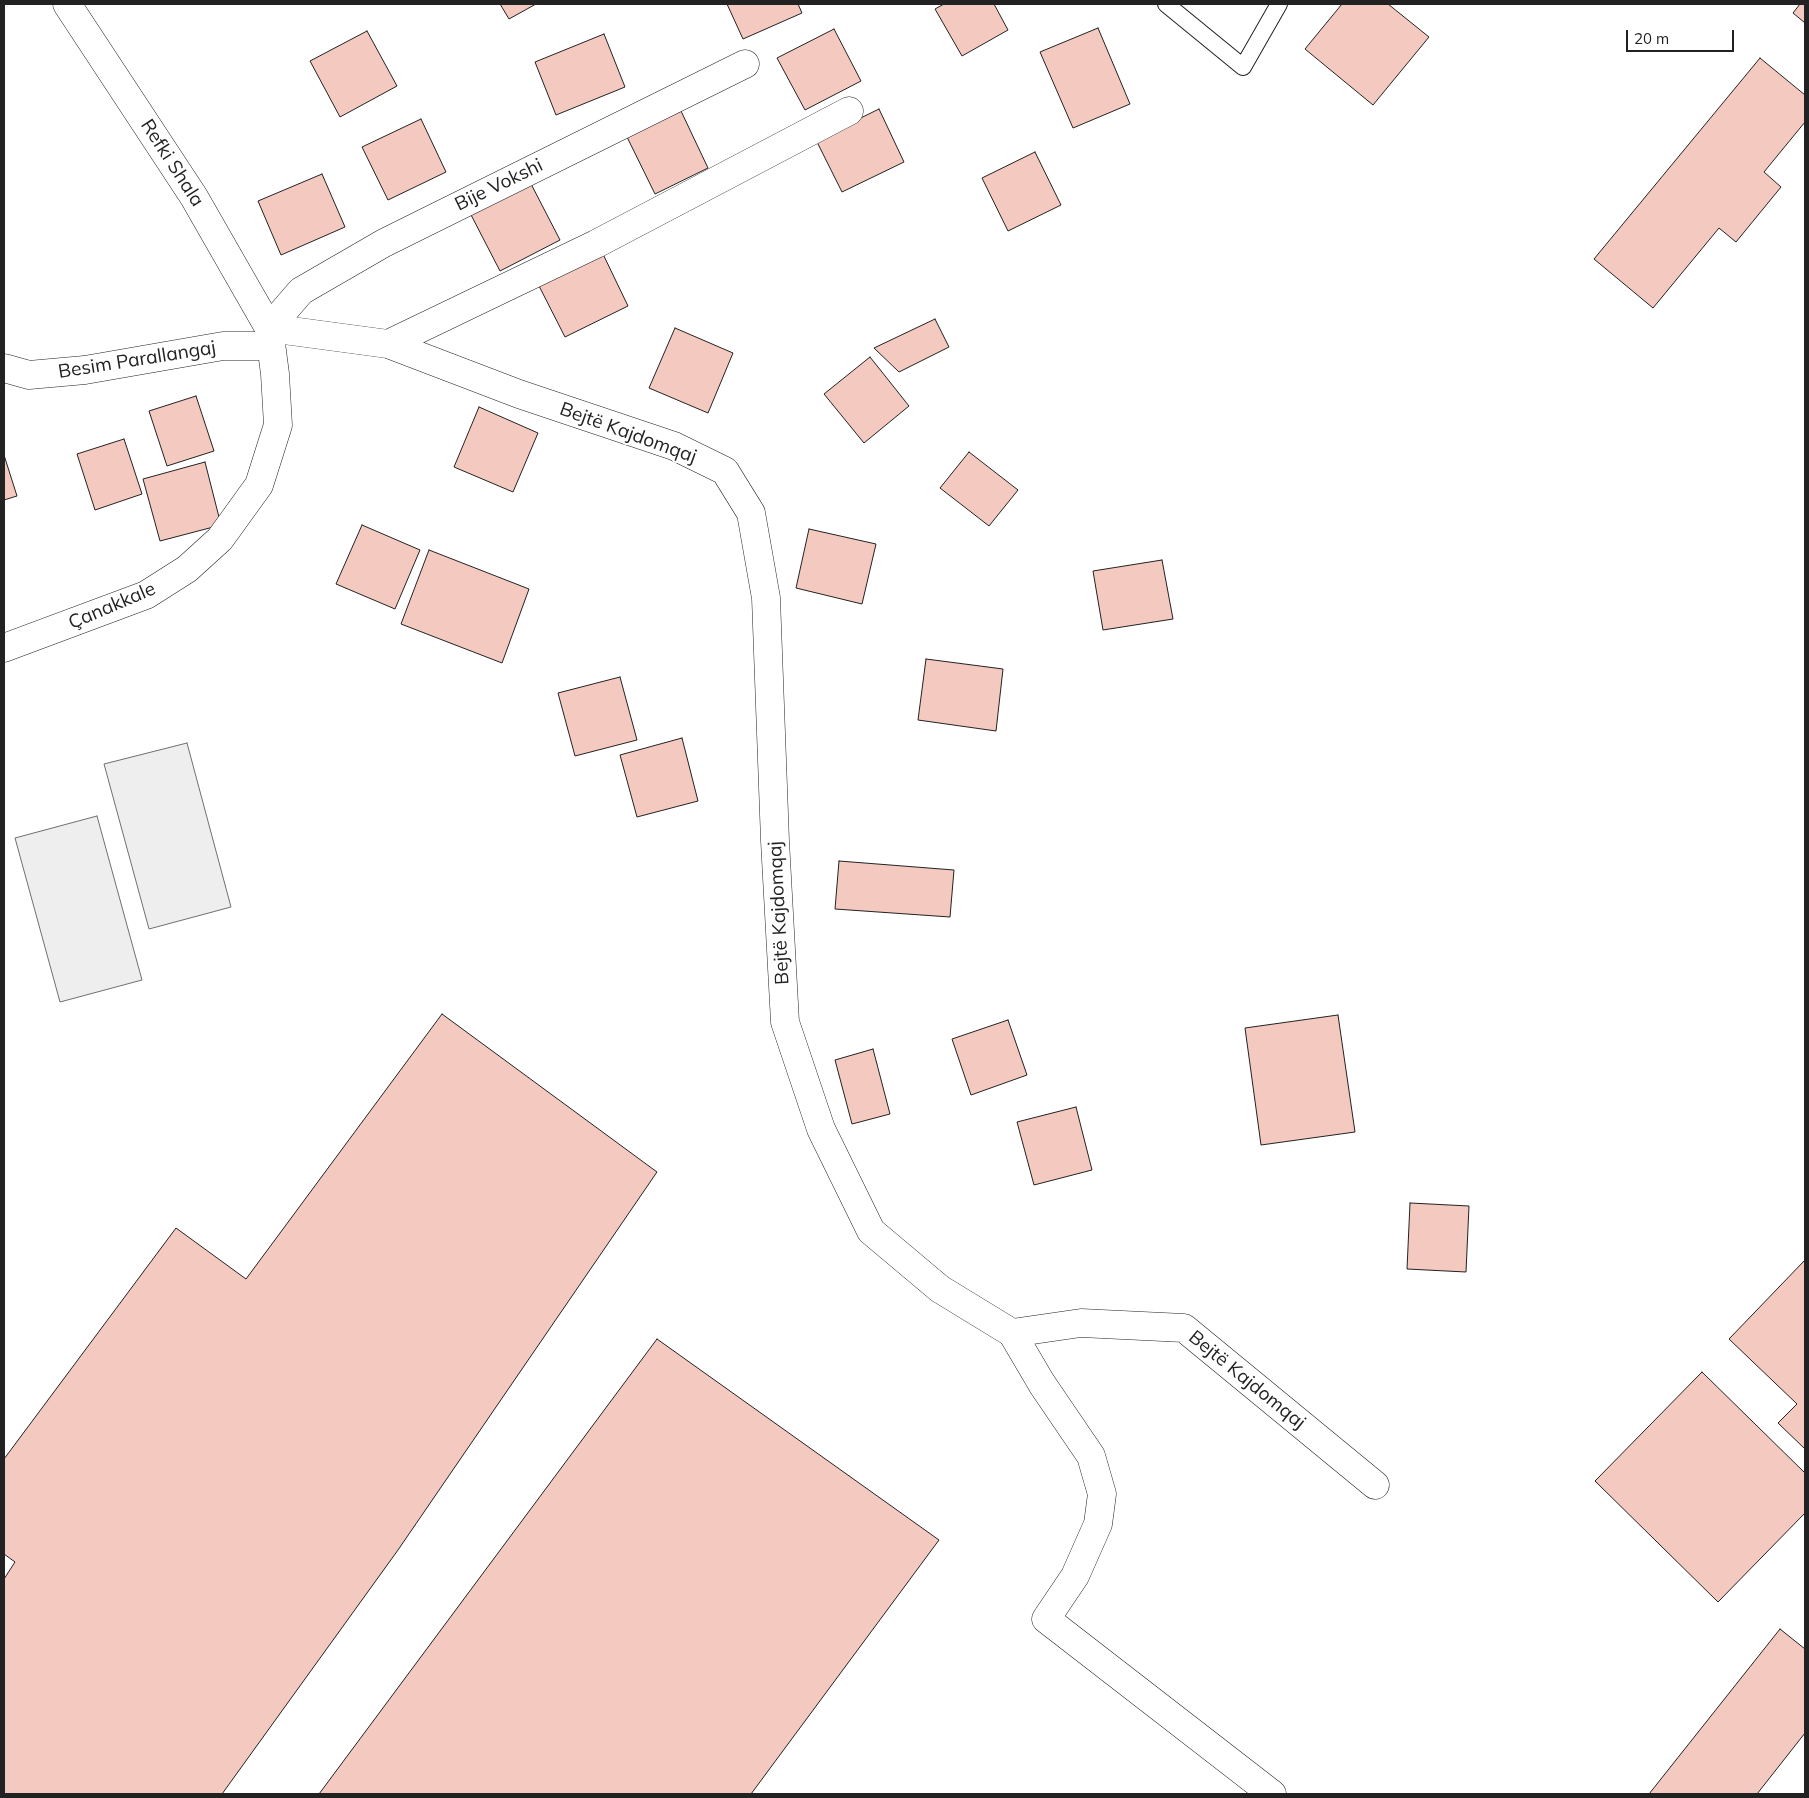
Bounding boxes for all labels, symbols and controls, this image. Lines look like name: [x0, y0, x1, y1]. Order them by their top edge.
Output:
scale bar: [1629, 20, 1736, 52]
text: 20 m: [1634, 29, 1669, 48]
street label: Refki Shala: [135, 115, 209, 211]
street label: Bije Vokshi: [451, 154, 547, 216]
street label: Besim Parallangaj: [57, 336, 217, 384]
street label: Bejtë Kajdomqaj: [557, 398, 699, 468]
street label: Çanakkale: [65, 577, 159, 635]
street label: Bejtë Kajdomqaj: [764, 841, 794, 985]
street label: Bejtë Kajdomqaj: [1184, 1326, 1310, 1434]

